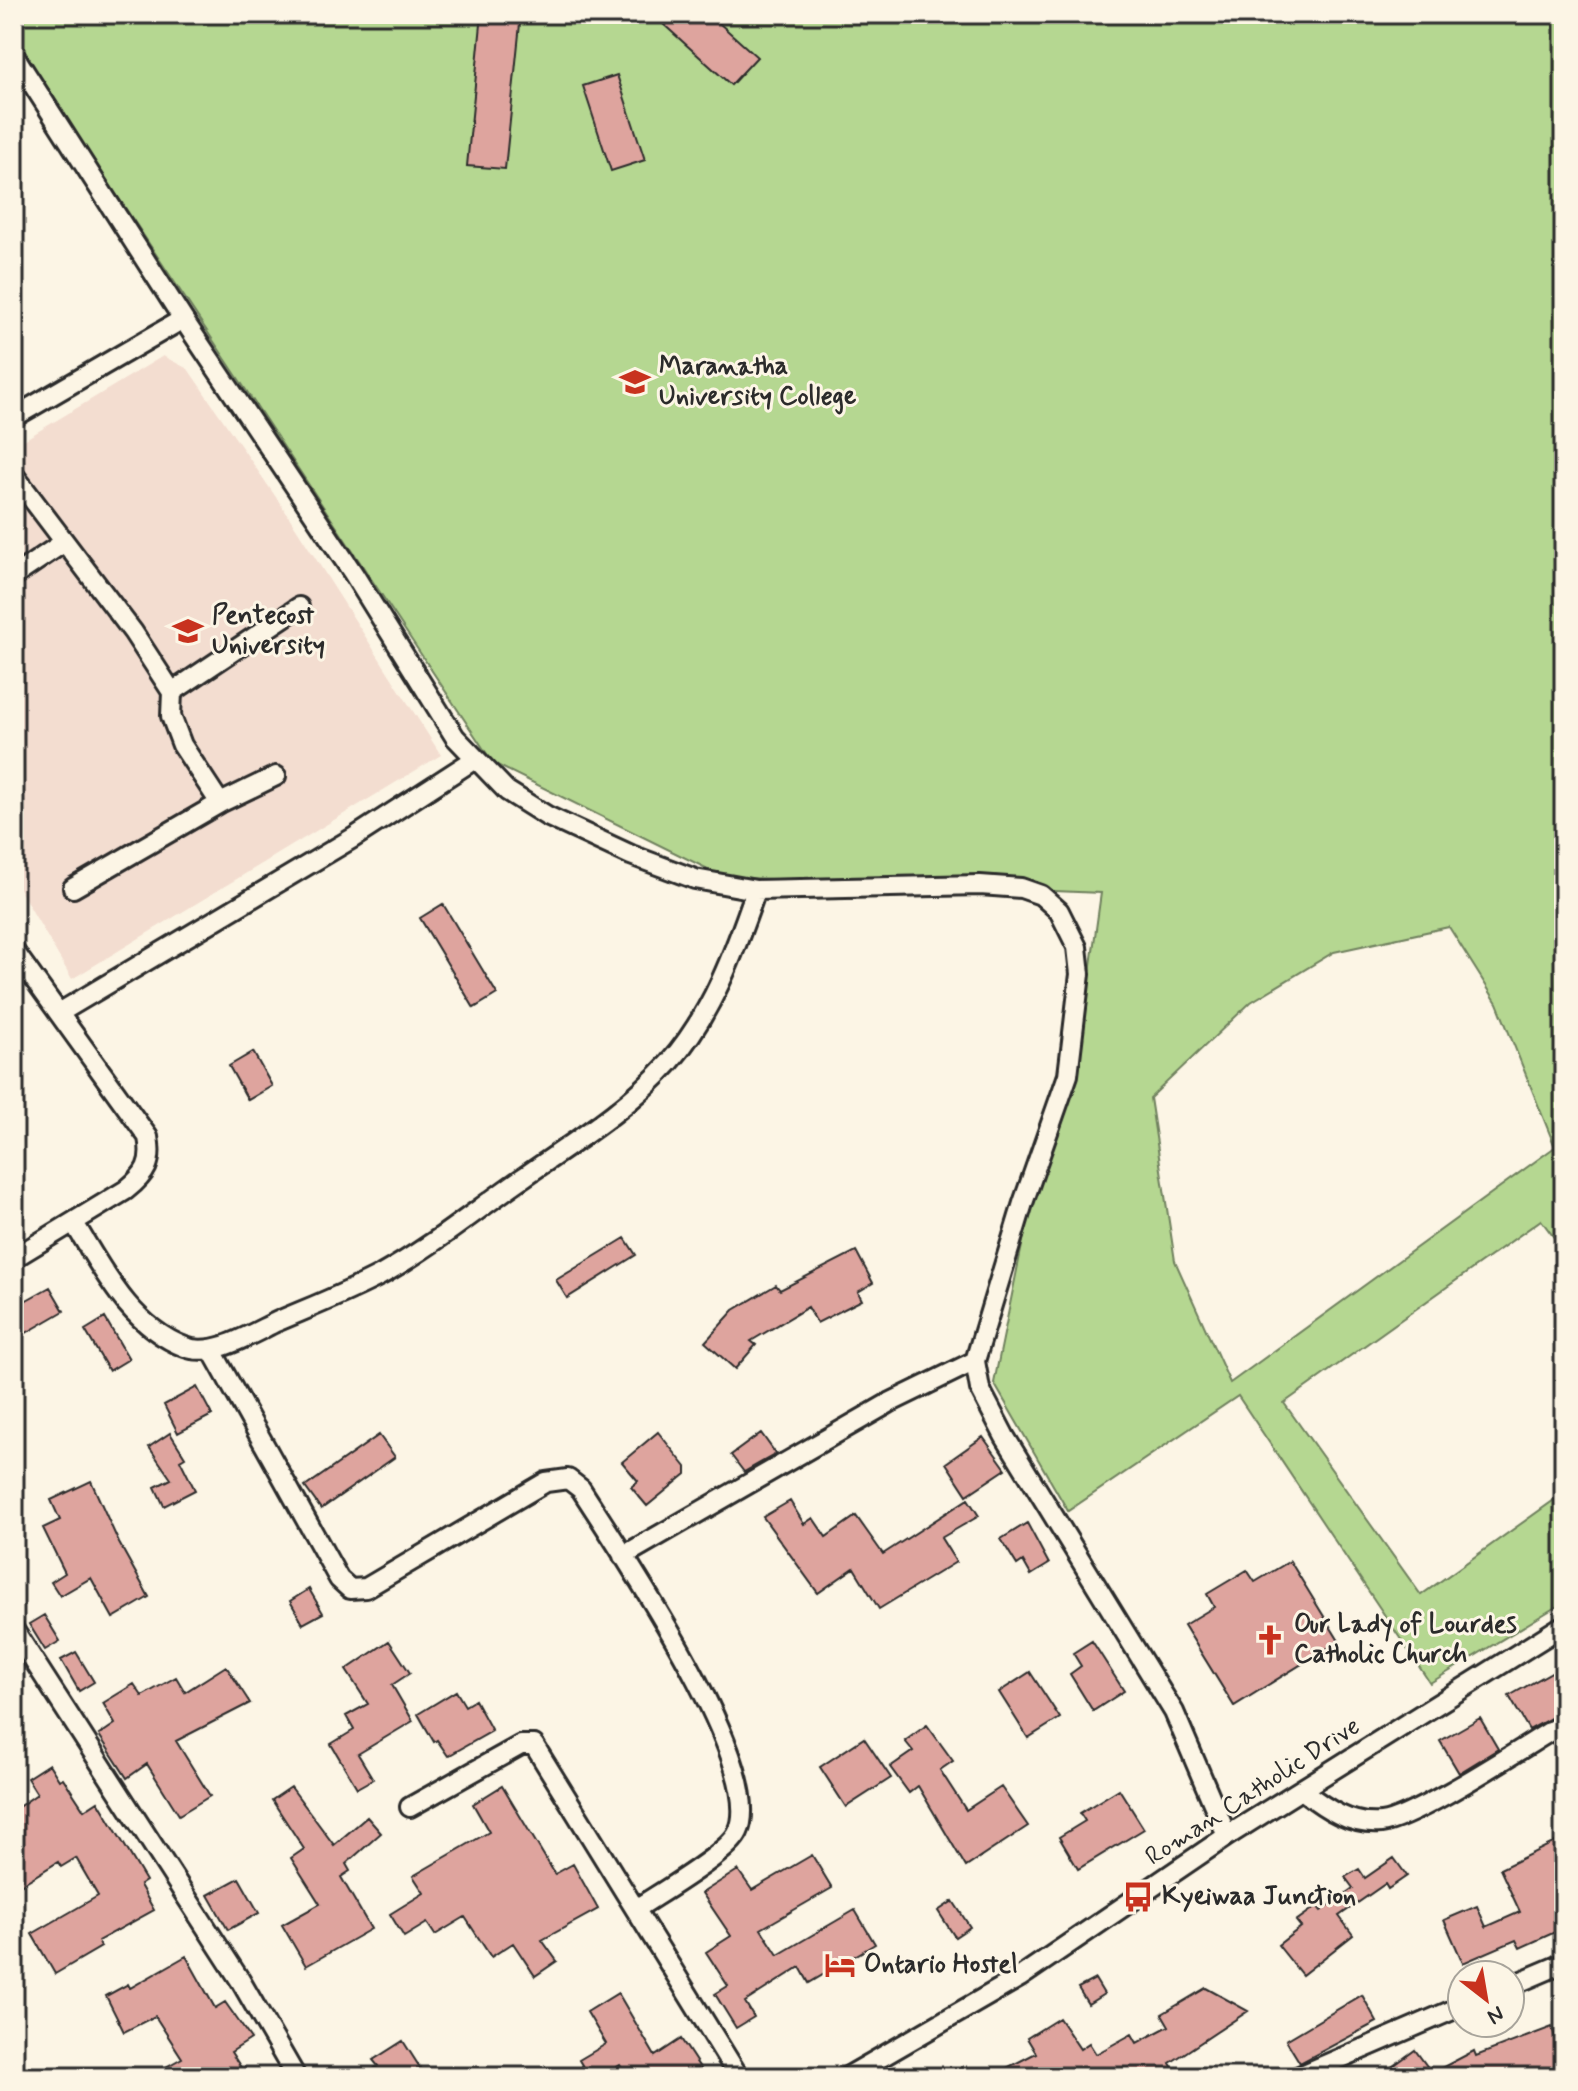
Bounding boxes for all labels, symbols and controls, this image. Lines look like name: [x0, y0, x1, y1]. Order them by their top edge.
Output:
place label: Maranatha University College: [659, 350, 856, 415]
school or university icon: Maranatha University College: [618, 365, 652, 399]
place label: Pentecost University: [212, 599, 325, 663]
school or university icon: Pentecost University: [171, 614, 205, 648]
place label: Our Lady of Lourdes Catholic Church: [1294, 1608, 1517, 1672]
church icon: Our Lady of Lourdes Catholic Church: [1253, 1623, 1287, 1657]
street label: Roman Catholic Drive: [1139, 1710, 1367, 1874]
bus stop icon: Kyeiwaa Junction: [1121, 1880, 1155, 1914]
place label: Kyeiwaa Junction: [1162, 1880, 1356, 1914]
hotel icon: Ontario Hostel: [823, 1948, 857, 1982]
place label: Ontario Hostel: [864, 1948, 1018, 1982]
north arrow: [1446, 1959, 1526, 2039]
text: N: [1482, 1999, 1509, 2030]

